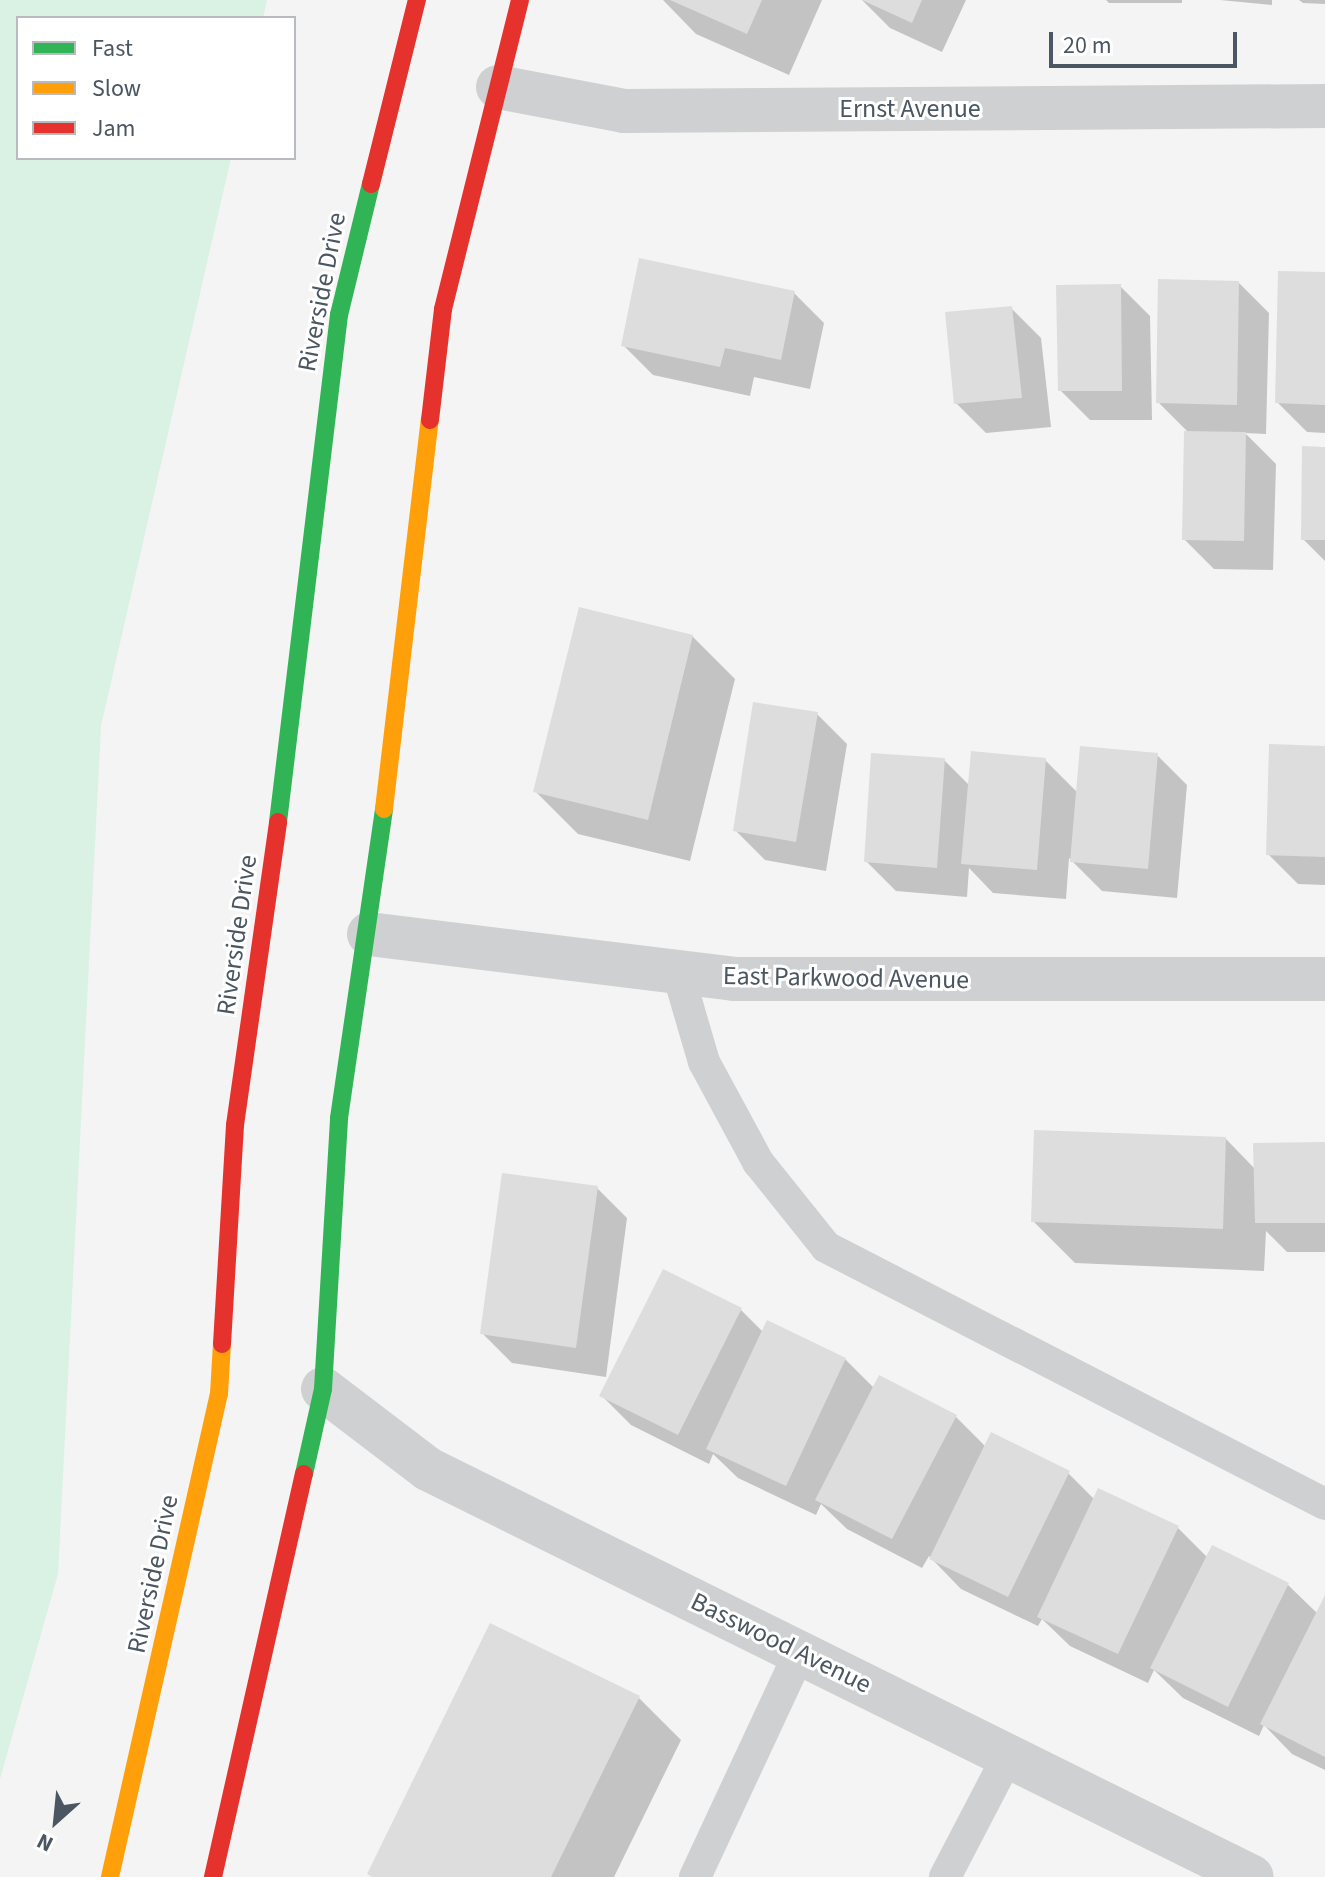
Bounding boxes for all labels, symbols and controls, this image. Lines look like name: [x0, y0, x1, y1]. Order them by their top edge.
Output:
legend: [16, 16, 296, 160]
scale bar: [1053, 16, 1241, 66]
text: 20 m: [1063, 28, 1112, 63]
text: Fast: [92, 31, 133, 66]
text: Slow: [92, 71, 141, 106]
street label: Ernst Avenue: [839, 93, 981, 125]
text: Jam: [92, 111, 136, 146]
street label: Riverside Drive: [291, 210, 353, 374]
street label: Riverside Drive: [210, 853, 264, 1017]
street label: East Parkwood Avenue: [723, 960, 969, 996]
street label: Riverside Drive: [121, 1492, 185, 1656]
street label: Basswood Avenue: [686, 1586, 876, 1700]
north arrow: [16, 1781, 96, 1861]
text: N: [31, 1825, 59, 1860]

